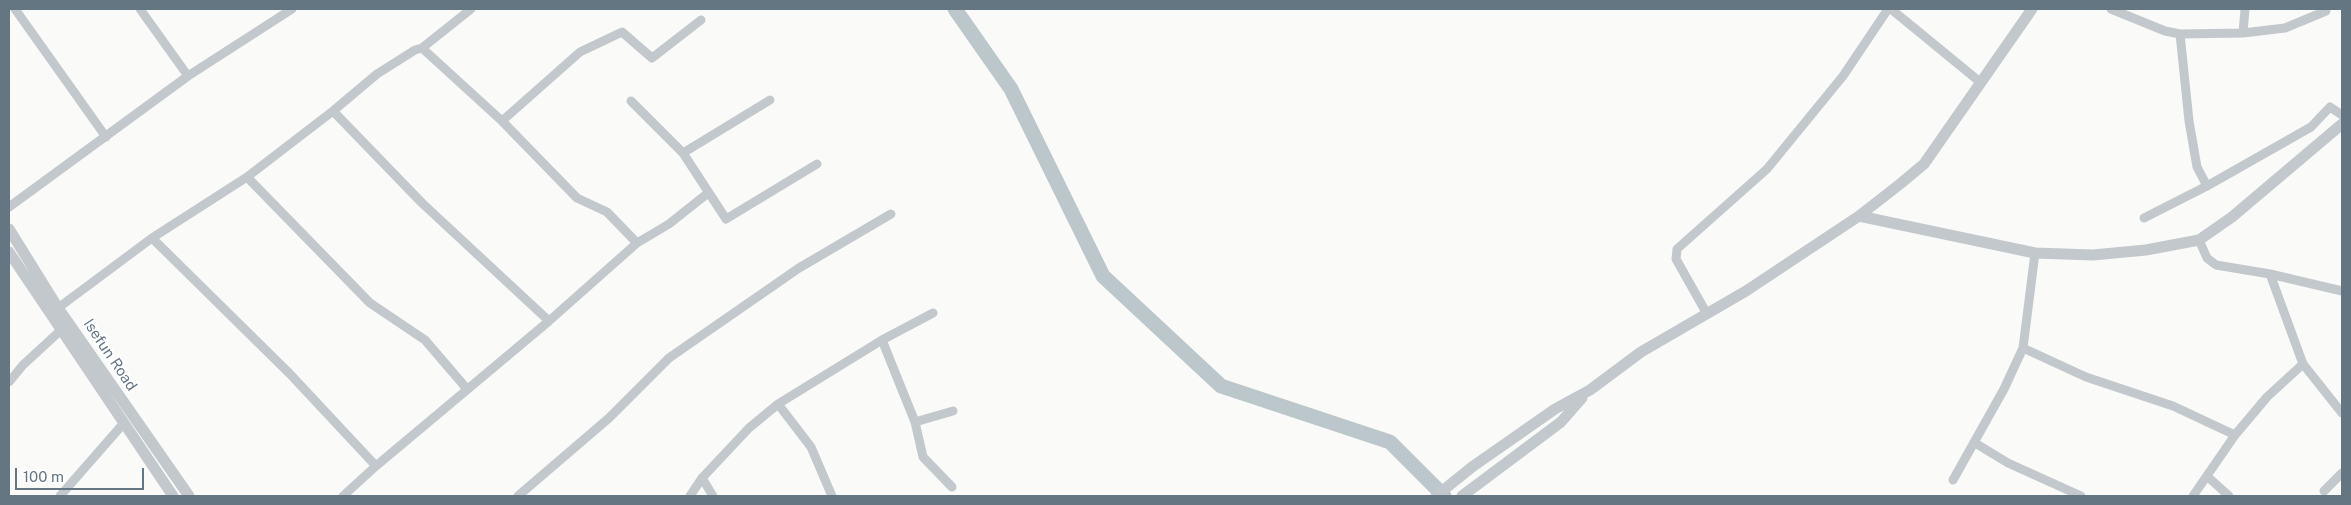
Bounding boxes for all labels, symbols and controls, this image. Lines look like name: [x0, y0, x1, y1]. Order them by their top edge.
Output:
street label: Isefun Road: [79, 316, 141, 394]
scale bar: [18, 458, 146, 490]
text: 100 m: [23, 468, 64, 485]

